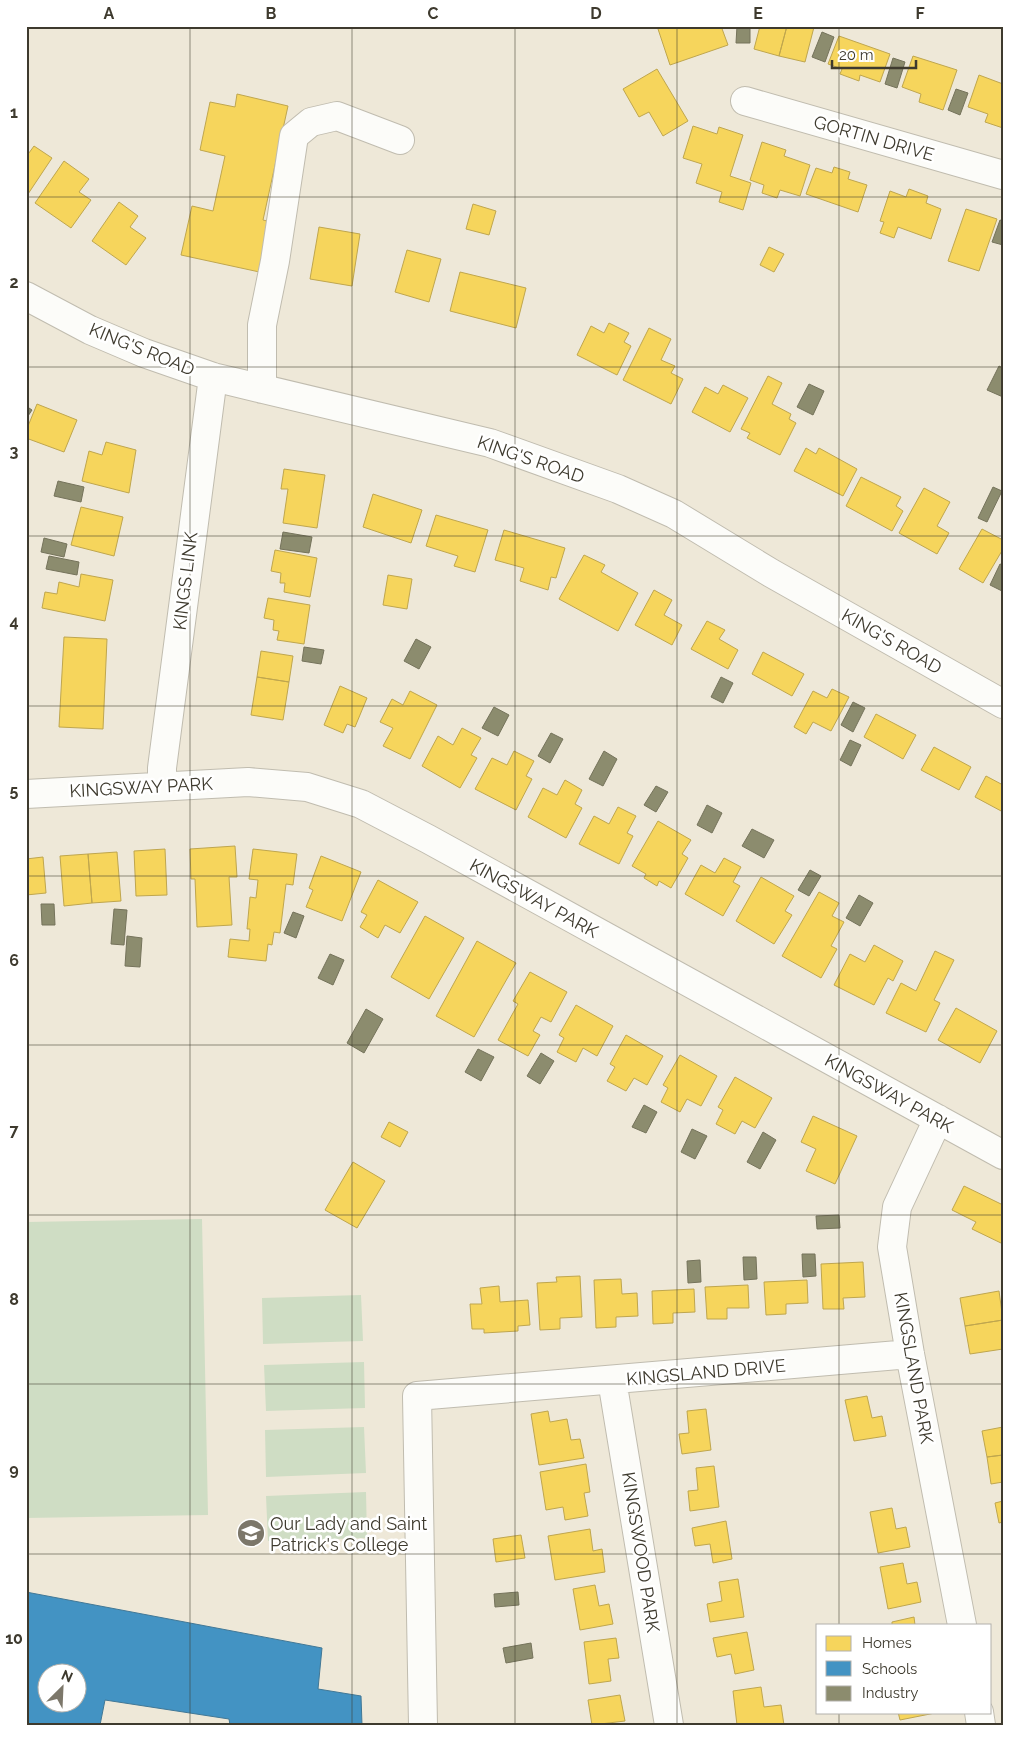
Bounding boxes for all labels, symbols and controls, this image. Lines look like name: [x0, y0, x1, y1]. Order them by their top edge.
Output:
text: A: [104, 4, 115, 23]
text: B: [266, 4, 277, 23]
text: C: [428, 4, 439, 23]
text: D: [590, 4, 602, 23]
text: E: [753, 4, 763, 23]
text: F: [915, 4, 925, 23]
scale bar: [832, 38, 915, 70]
text: 20 m: [839, 46, 874, 64]
text: 1: [10, 103, 18, 122]
street label: GORTIN DRIVE: [811, 111, 937, 165]
text: 2: [9, 273, 19, 292]
street label: KING'S ROAD: [86, 318, 198, 380]
street label: KING'S ROAD: [475, 431, 587, 487]
text: 3: [10, 442, 19, 461]
street label: KINGS LINK: [169, 530, 201, 631]
street label: KING'S ROAD: [838, 604, 946, 678]
text: 4: [9, 612, 19, 631]
street label: KINGSWAY PARK: [69, 773, 214, 801]
text: 5: [10, 781, 19, 800]
street label: KINGSWAY PARK: [466, 854, 602, 942]
text: 6: [9, 951, 19, 970]
street label: KINGSWAY PARK: [821, 1049, 957, 1137]
text: 7: [10, 1121, 19, 1140]
text: 8: [9, 1290, 19, 1309]
street label: KINGSLAND PARK: [890, 1291, 938, 1446]
street label: KINGSLAND DRIVE: [625, 1355, 787, 1389]
text: 9: [9, 1460, 19, 1479]
street label: KINGSWOOD PARK: [618, 1470, 664, 1634]
place label: Our Lady and Saint Patrick's College: [270, 1513, 427, 1555]
school or university icon: Our Lady and Saint Patrick's College: [236, 1518, 266, 1548]
legend: [816, 1624, 992, 1714]
text: 10: [5, 1629, 23, 1648]
text: Homes: [862, 1634, 912, 1652]
text: Schools: [862, 1660, 917, 1678]
north arrow: [38, 1664, 88, 1714]
text: N: [59, 1667, 75, 1686]
text: Industry: [862, 1684, 918, 1702]

